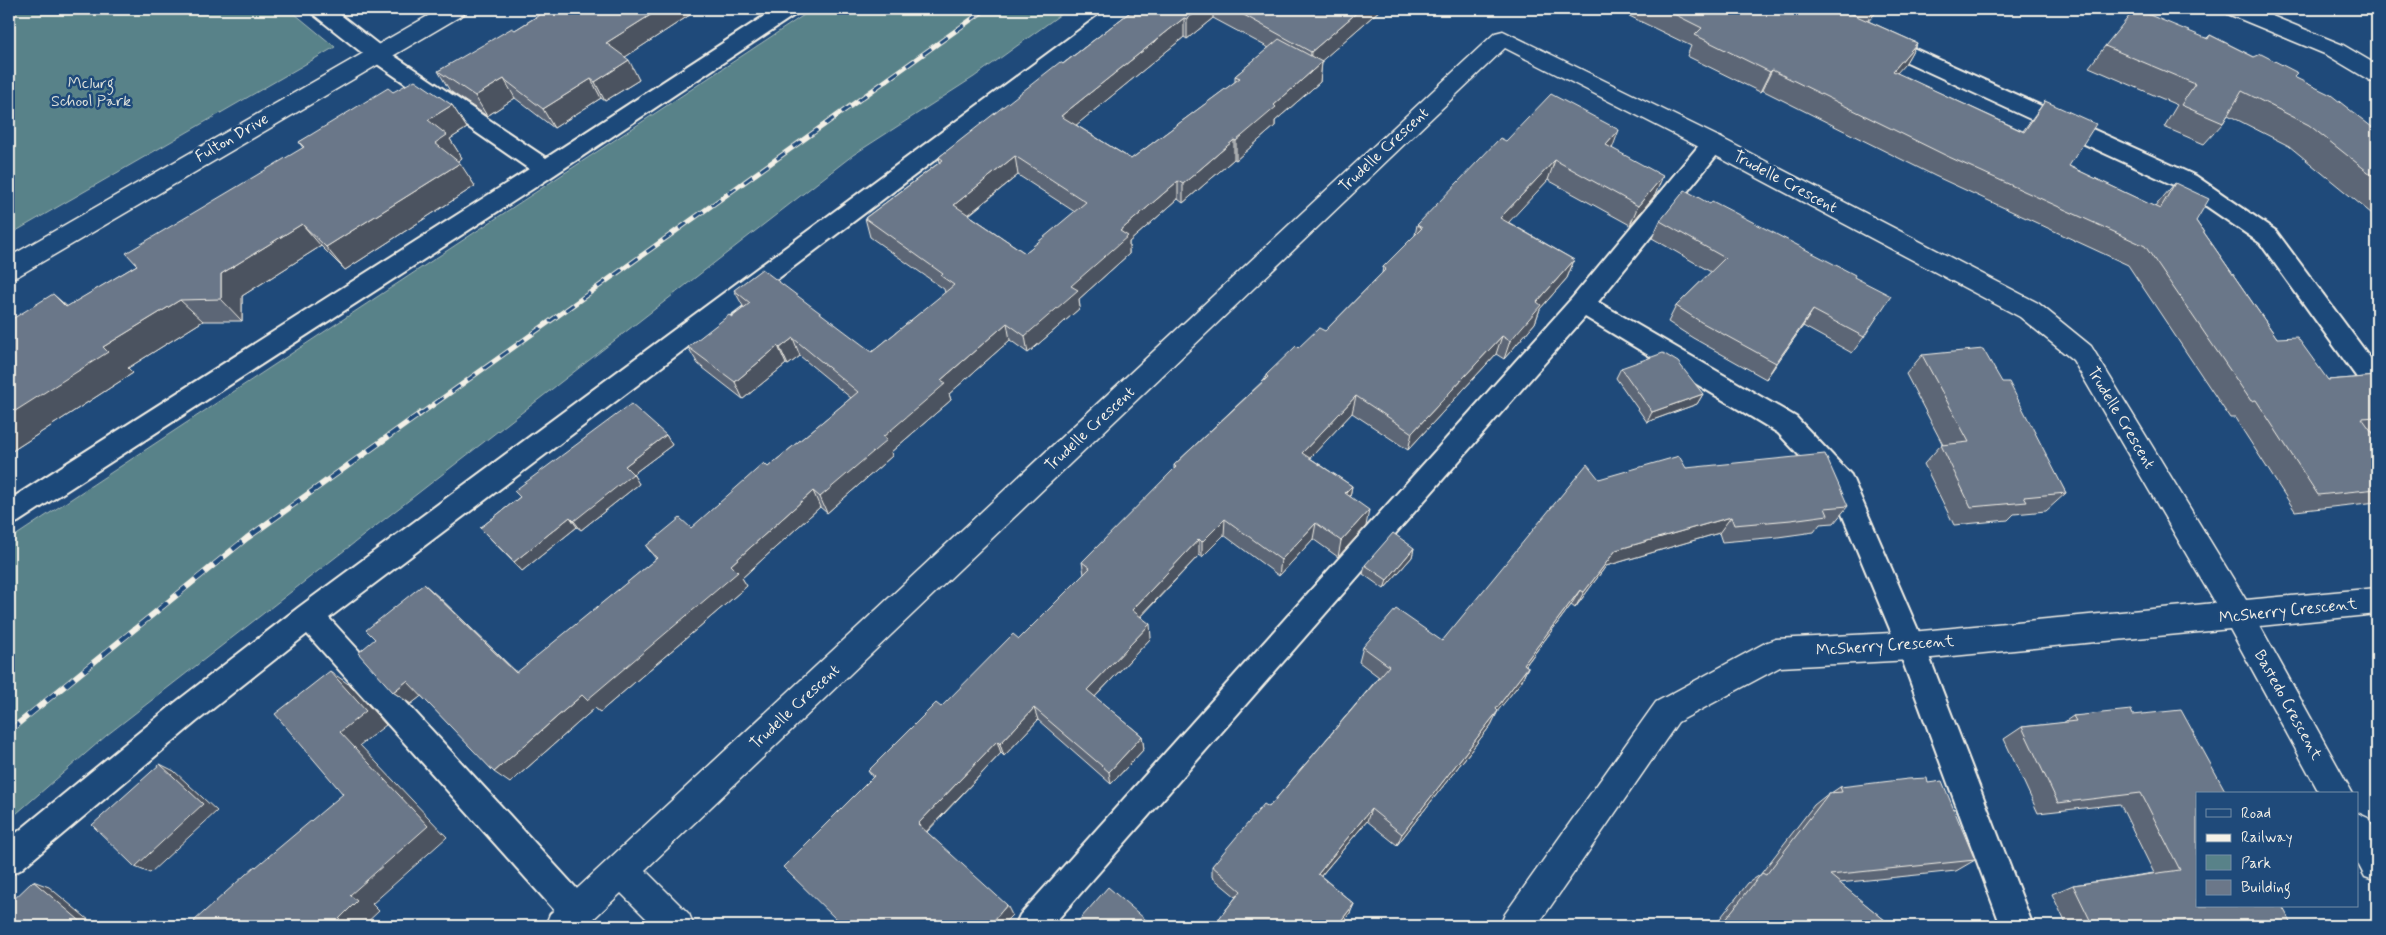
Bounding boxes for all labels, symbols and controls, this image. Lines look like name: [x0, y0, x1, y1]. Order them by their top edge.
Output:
park label: Mclurg School Park: [51, 73, 131, 112]
street label: Trudelle Crescent: [1335, 103, 1433, 197]
street label: Fulton Drive: [191, 108, 273, 168]
street label: Trudelle Crescent: [1729, 146, 1841, 218]
street label: Trudelle Crescent: [2082, 363, 2160, 473]
street label: Trudelle Crescent: [1041, 382, 1139, 476]
street label: McSherry Crescent: [2218, 593, 2359, 629]
street label: McSherry Crescent: [1815, 631, 1955, 661]
street label: Bastedo Crescent: [2249, 646, 2327, 764]
street label: Trudelle Crescent: [746, 660, 844, 754]
legend: [2196, 792, 2358, 908]
text: Road: [2241, 804, 2271, 824]
text: Railway: [2241, 828, 2293, 848]
text: Park: [2241, 854, 2271, 874]
text: Building: [2241, 878, 2291, 899]

